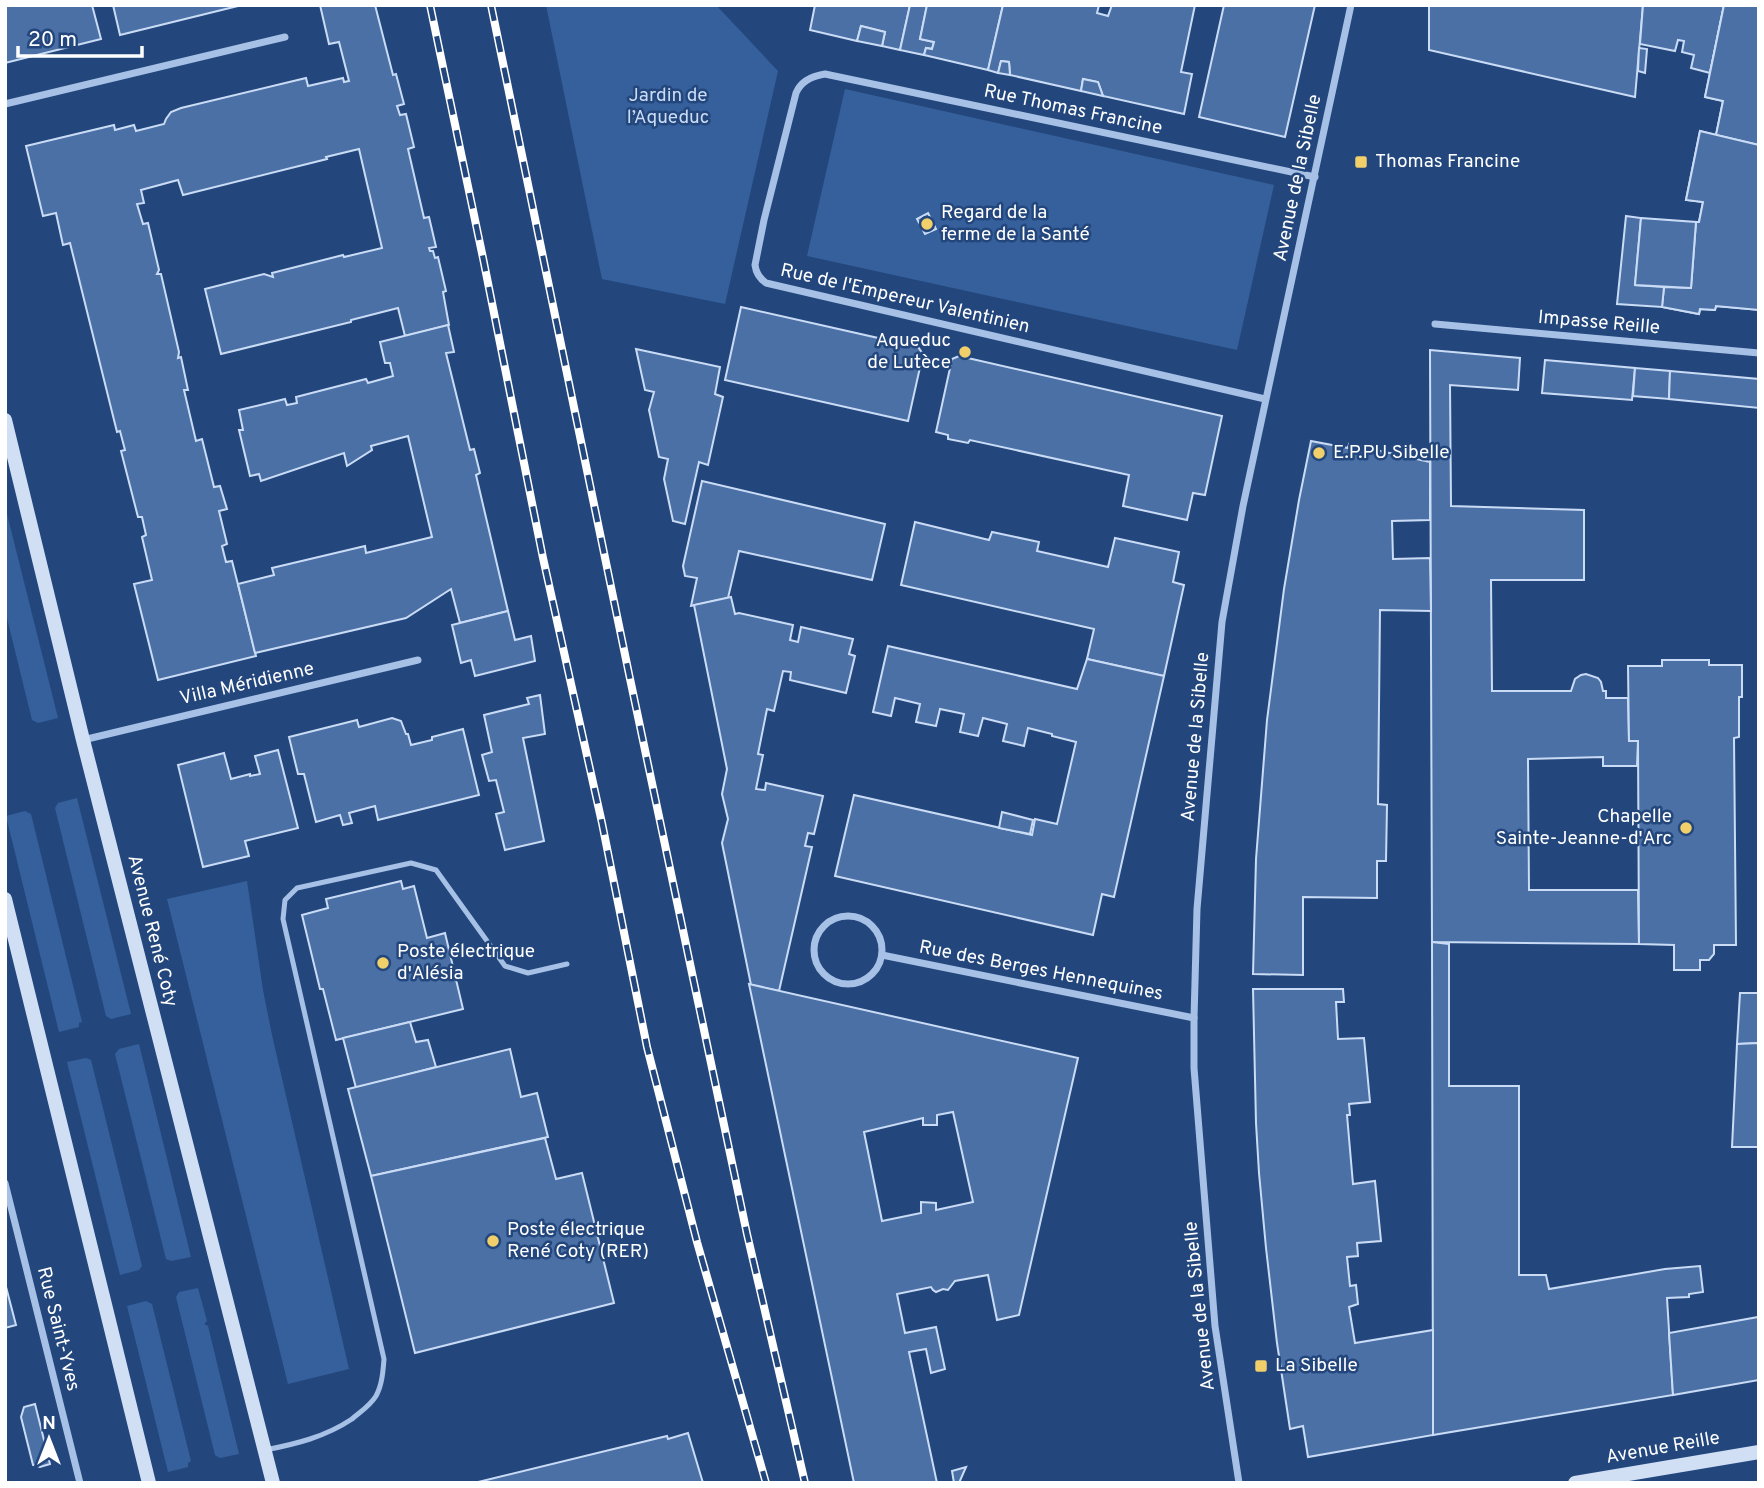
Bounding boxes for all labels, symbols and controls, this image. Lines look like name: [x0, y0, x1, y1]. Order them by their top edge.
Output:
scale bar: [18, 14, 142, 58]
text: 20 m: [28, 27, 77, 54]
street label: Rue Thomas Francine: [981, 79, 1165, 141]
park label: Jardin de l’Aqueduc: [627, 84, 709, 130]
street label: Avenue de la Sibelle: [1269, 92, 1327, 264]
place label: Thomas Francine: [1375, 150, 1520, 174]
marker: Thomas Francine: [1353, 154, 1369, 170]
place label: Regard de la ferme de la Santé: [941, 201, 1090, 247]
marker: Regard de la ferme de la Santé: [919, 216, 935, 232]
street label: Rue de l'Empereur Valentinien: [778, 259, 1032, 339]
street label: Impasse Reille: [1537, 306, 1661, 340]
place label: Aqueduc de Lutèce: [867, 329, 951, 375]
marker: Aqueduc de Lutèce: [957, 344, 973, 360]
place label: E.P.PU Sibelle: [1333, 441, 1449, 465]
marker: E.P.PU Sibelle: [1311, 445, 1327, 461]
street label: Avenue de la Sibelle: [1177, 651, 1215, 823]
street label: Villa Méridienne: [177, 657, 317, 711]
place label: Chapelle Sainte-Jeanne-d'Arc: [1496, 805, 1672, 851]
marker: Chapelle Sainte-Jeanne-d'Arc: [1678, 820, 1694, 836]
street label: Avenue René Coty: [121, 852, 183, 1010]
street label: Rue des Berges Hennequines: [917, 936, 1165, 1006]
place label: Poste électrique d'Alésia: [397, 940, 535, 986]
marker: Poste électrique d'Alésia: [375, 955, 391, 971]
place label: Poste électrique René Coty (RER): [507, 1218, 649, 1264]
street label: Avenue de la Sibelle: [1179, 1220, 1221, 1392]
marker: Poste électrique René Coty (RER): [485, 1233, 501, 1249]
street label: Rue Saint-Yves: [31, 1264, 85, 1394]
place label: La Sibelle: [1275, 1354, 1358, 1378]
marker: La Sibelle: [1253, 1358, 1269, 1374]
north arrow: [14, 1404, 84, 1474]
text: N: [42, 1412, 56, 1436]
street label: Avenue Reille: [1604, 1426, 1722, 1470]

